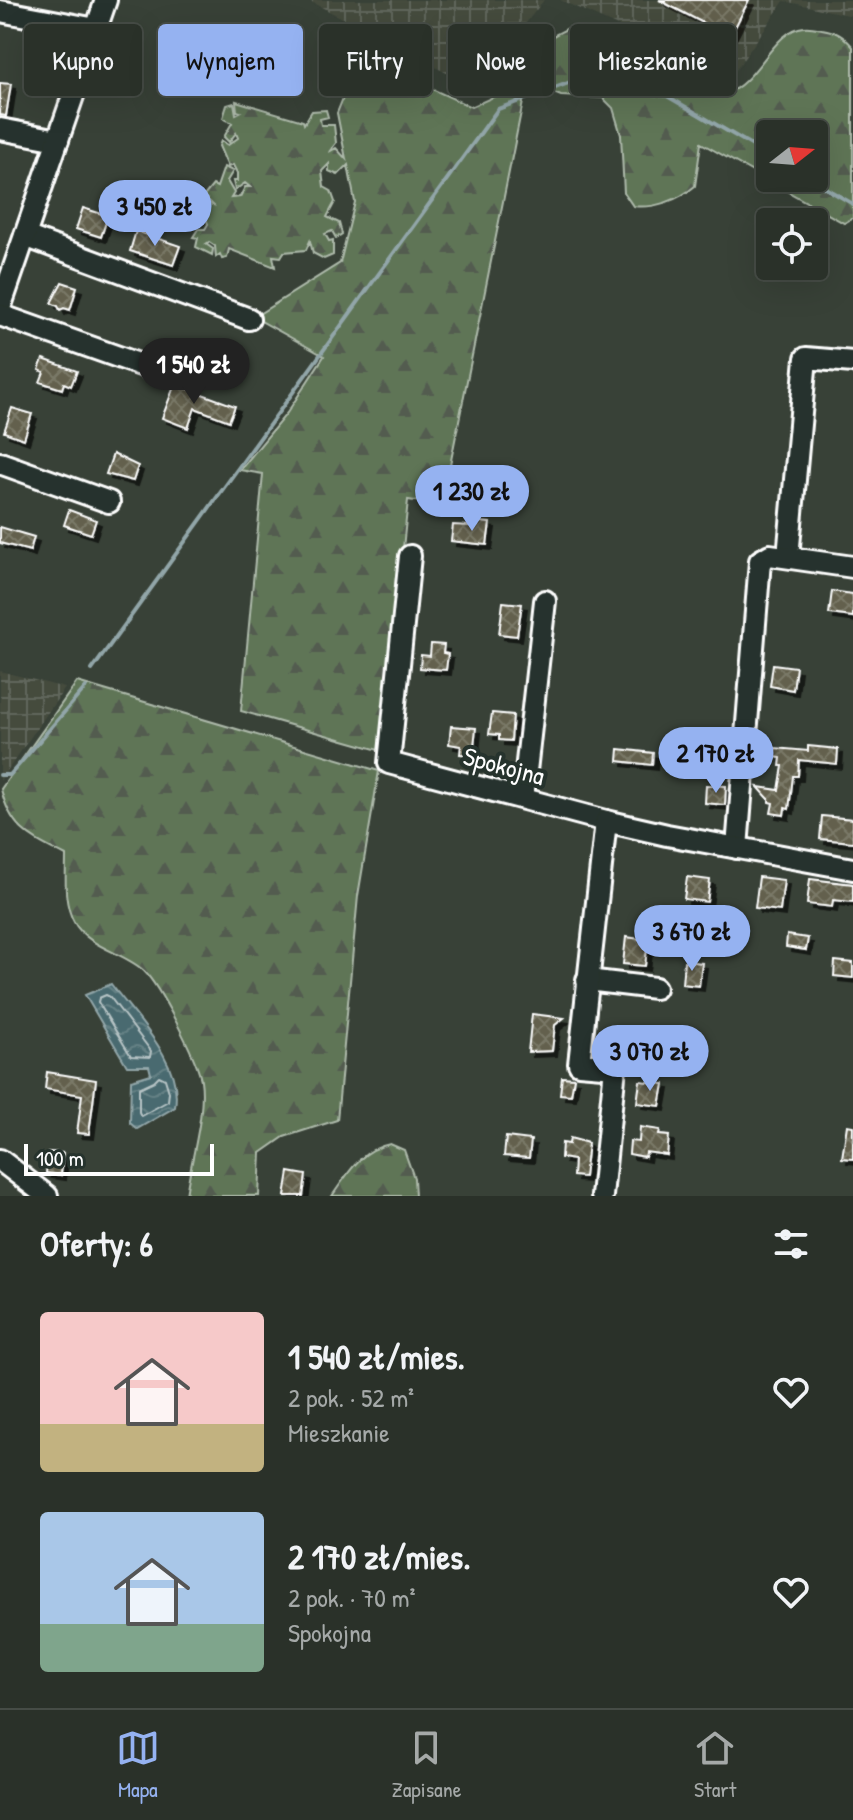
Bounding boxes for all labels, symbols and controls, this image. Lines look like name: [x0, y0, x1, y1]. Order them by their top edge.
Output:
chip: Kupno: [24, 24, 142, 96]
chip: Wynajem: [158, 24, 303, 96]
chip: Filtry: [319, 24, 432, 96]
chip: Nowe: [448, 24, 554, 96]
chip: Mieszkanie: [570, 24, 736, 96]
north arrow: [756, 120, 828, 192]
map controls: [756, 120, 828, 280]
pin: 3 450 zł: [72, 180, 238, 248]
text: 3 450 zł: [116, 188, 194, 223]
button: locate: [756, 208, 828, 280]
pin: 1 540 zł: [111, 338, 277, 406]
text: 1 540 zł: [157, 346, 231, 381]
pin: 1 230 zł: [389, 465, 555, 533]
text: 1 230 zł: [433, 473, 511, 508]
pin: 2 170 zł: [633, 727, 799, 795]
text: 2 170 zł: [676, 735, 756, 770]
street label: Spokojna: [460, 738, 549, 793]
pin: 3 670 zł: [609, 905, 775, 973]
text: 3 670 zł: [652, 913, 732, 948]
pin: 3 070 zł: [567, 1025, 733, 1093]
text: 3 070 zł: [610, 1033, 690, 1068]
scale bar: [24, 1140, 214, 1176]
text: 100 m: [36, 1143, 84, 1173]
text: Oferty: 6: [40, 1221, 153, 1267]
icon: filters: [769, 1222, 813, 1266]
text: 1 540 zł/mies.: [288, 1334, 465, 1380]
icon: home: [104, 1344, 200, 1440]
icon: heart: [769, 1370, 813, 1414]
text: 2 pok. · 52 m²: [288, 1380, 414, 1415]
text: Mieszkanie: [288, 1415, 390, 1450]
text: 2 170 zł/mies.: [288, 1534, 470, 1580]
icon: home: [104, 1544, 200, 1640]
icon: heart: [769, 1570, 813, 1614]
text: 2 pok. · 70 m²: [288, 1580, 415, 1615]
text: Spokojna: [288, 1615, 371, 1650]
tab: Mapa: [116, 1726, 160, 1804]
tab: Zapisane: [392, 1726, 461, 1804]
tab: Start: [693, 1726, 737, 1804]

